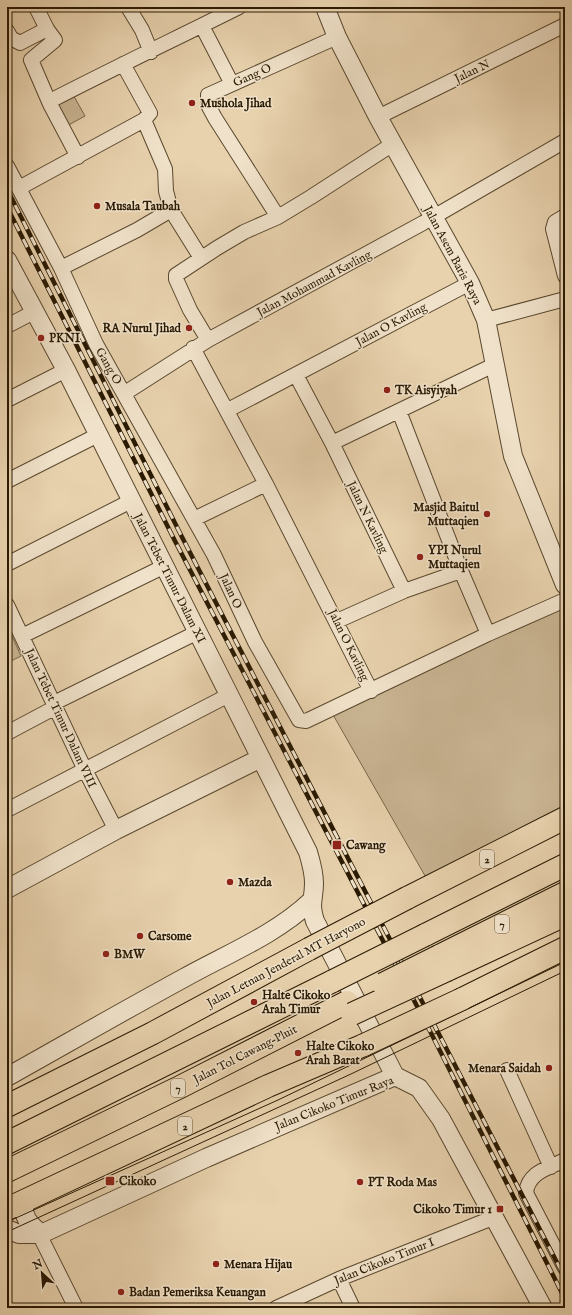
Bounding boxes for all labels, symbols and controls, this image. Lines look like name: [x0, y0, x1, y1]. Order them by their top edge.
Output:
street label: Jalan N: [450, 56, 493, 88]
street label: Gang O: [231, 60, 274, 90]
place label: Mushola Jihad: [200, 96, 272, 112]
marker: Mushola Jihad: [187, 98, 197, 108]
place label: Musala Taubah: [105, 199, 181, 214]
marker: Musala Taubah: [92, 201, 102, 211]
street label: Jalan Asem Baris Raya: [418, 202, 485, 308]
street label: Jalan Mohammad Kavling: [253, 247, 375, 322]
street label: Jalan O Kavling: [351, 299, 430, 351]
place label: RA Nurul Jihad: [102, 321, 182, 337]
marker: RA Nurul Jihad: [184, 323, 194, 333]
place label: PKNI: [49, 331, 81, 346]
marker: PKNI: [36, 333, 46, 343]
street label: Gang O: [92, 345, 125, 387]
place label: TK Aisyiyah: [394, 383, 458, 399]
marker: TK Aisyiyah: [382, 385, 392, 395]
street label: Jalan N Kavling: [342, 477, 392, 557]
place label: Masjid Baitul Muttaqien: [413, 500, 480, 530]
street label: Jalan Tebet Timur Dalam XI: [128, 509, 209, 646]
marker: Masjid Baitul Muttaqien: [482, 509, 492, 519]
place label: YPI Nurul Muttaqien: [428, 543, 482, 573]
marker: YPI Nurul Muttaqien: [415, 552, 425, 562]
street label: Jalan O: [214, 569, 245, 612]
street label: Jalan O Kavling: [323, 605, 373, 685]
street label: Jalan Tebet Timur Dalam VIII: [20, 644, 99, 791]
place label: Cawang: [346, 838, 386, 854]
marker: Cawang: [331, 839, 343, 851]
road number: 2: [480, 850, 494, 868]
place label: Mazda: [238, 875, 272, 890]
marker: Mazda: [225, 877, 235, 887]
street label: Jalan Letnan Jenderal MT Haryono: [203, 914, 369, 1013]
road number: 7: [495, 915, 509, 933]
place label: Carsome: [148, 929, 192, 944]
marker: Carsome: [135, 931, 145, 941]
place label: BMW: [114, 947, 146, 962]
marker: BMW: [101, 949, 111, 959]
place label: Halte Cikoko Arah Timur: [261, 988, 331, 1017]
marker: Halte Cikoko Arah Timur: [249, 997, 259, 1007]
street label: Jalan Tol Cawang–Pluit: [189, 1022, 300, 1089]
place label: Halte Cikoko Arah Barat: [305, 1039, 375, 1068]
marker: Halte Cikoko Arah Barat: [293, 1048, 303, 1058]
place label: Menara Saidah: [468, 1061, 542, 1076]
marker: Menara Saidah: [544, 1063, 554, 1073]
street label: Jalan Cikoko Timur Raya: [271, 1072, 397, 1136]
road number: 7: [171, 1079, 185, 1097]
road number: 2: [178, 1117, 192, 1135]
place label: Cikoko: [119, 1174, 157, 1189]
marker: Cikoko: [104, 1175, 116, 1187]
place label: PT Roda Mas: [368, 1175, 438, 1190]
marker: PT Roda Mas: [355, 1177, 365, 1187]
place label: Cikoko Timur 1: [413, 1202, 493, 1217]
marker: Cikoko Timur 1: [495, 1204, 505, 1214]
street label: Jalan Cikoko Timur I: [330, 1235, 437, 1290]
north arrow: [22, 1253, 62, 1293]
text: N: [30, 1256, 46, 1274]
place label: Menara Hijau: [224, 1257, 293, 1273]
marker: Menara Hijau: [211, 1259, 221, 1269]
place label: Badan Pemeriksa Keuangan: [129, 1285, 266, 1301]
marker: Badan Pemeriksa Keuangan: [116, 1287, 126, 1297]

